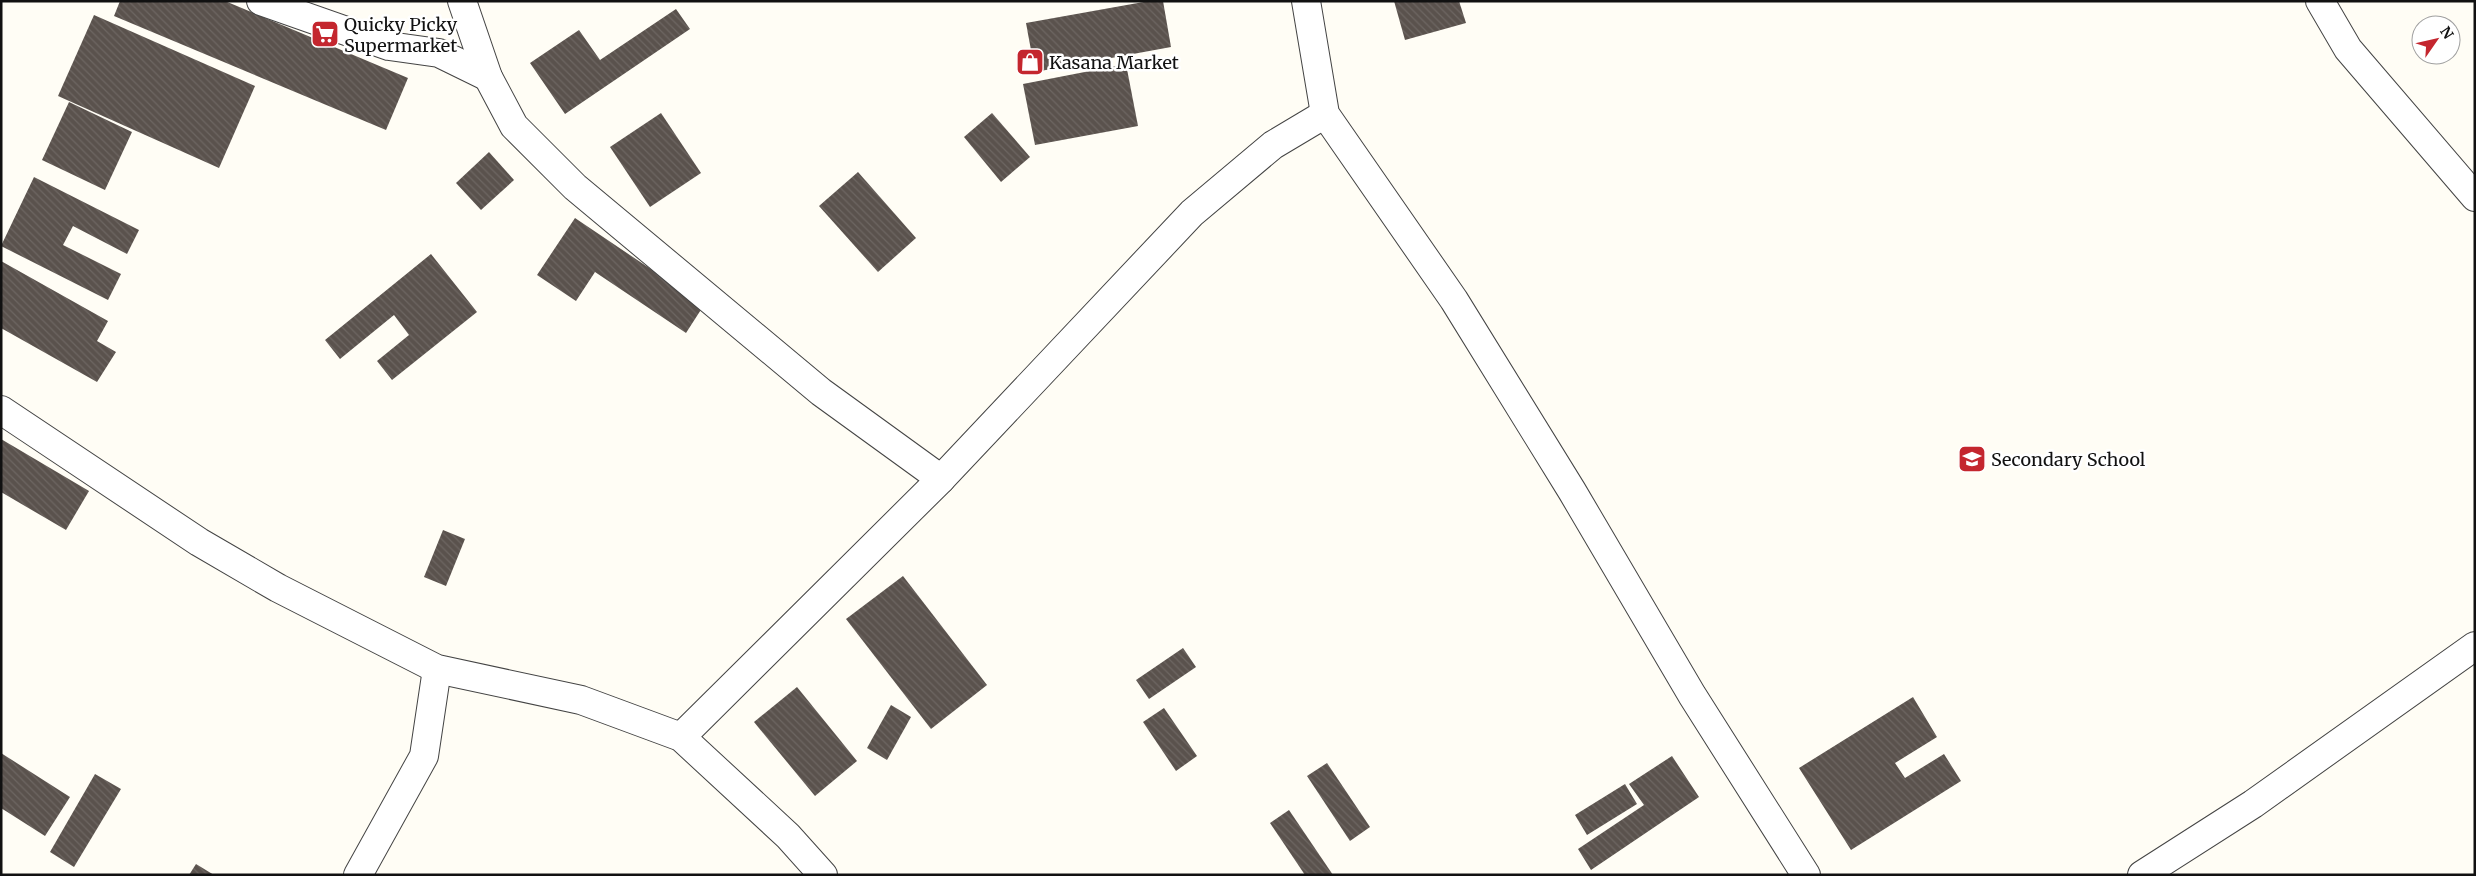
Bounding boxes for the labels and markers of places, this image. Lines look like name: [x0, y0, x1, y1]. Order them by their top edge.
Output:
place label: Quicky Picky Supermarket: [344, 13, 458, 57]
supermarket icon: Quicky Picky Supermarket: [310, 19, 340, 49]
shop icon: Kasana Market: [1015, 47, 1045, 77]
place label: Kasana Market: [1049, 51, 1179, 74]
school or university icon: Secondary School: [1957, 444, 1987, 474]
place label: Secondary School: [1991, 448, 2146, 471]

